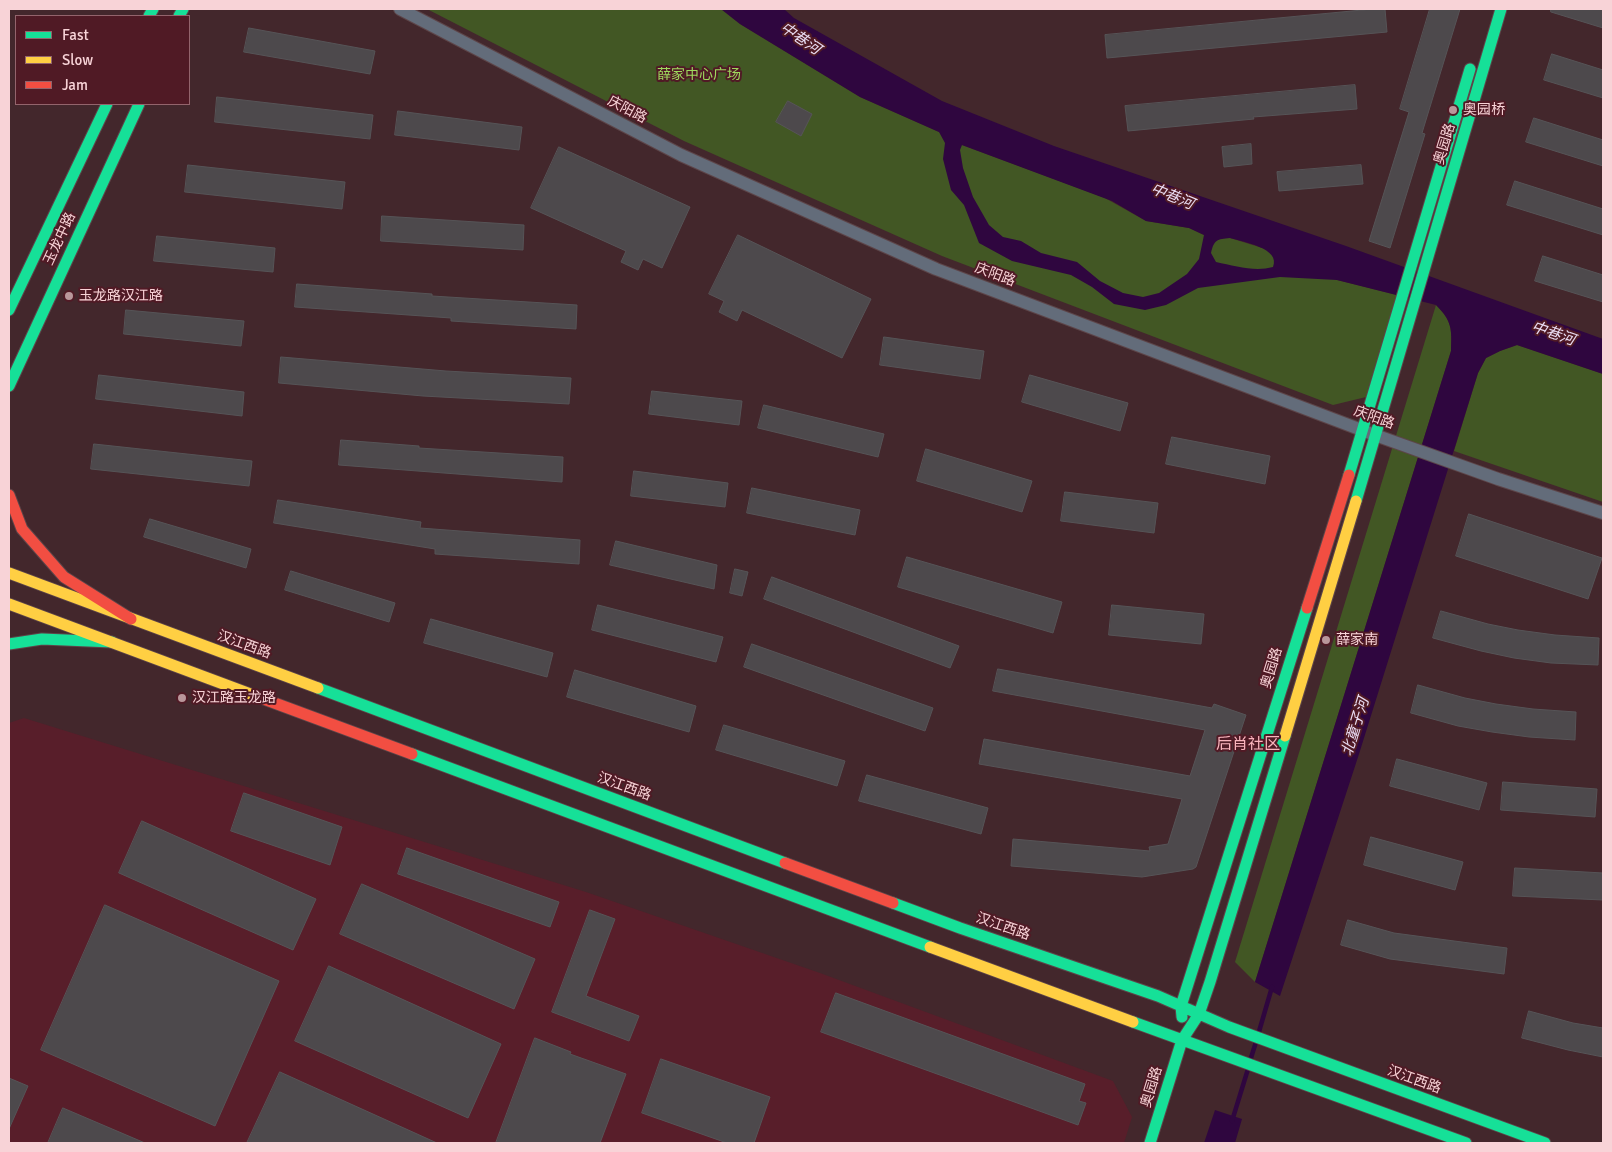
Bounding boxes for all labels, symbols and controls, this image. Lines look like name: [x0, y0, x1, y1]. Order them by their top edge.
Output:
legend: [15, 15, 190, 105]
water label: 中巷河: [776, 19, 824, 59]
text: Fast: [62, 26, 89, 44]
text: Slow: [62, 51, 93, 69]
park label: 薛家中心广场: [657, 67, 741, 83]
text: Jam: [62, 76, 88, 94]
street label: 庆阳路: [605, 93, 649, 127]
place label: 奥园桥: [1463, 102, 1505, 118]
marker: 奥园桥: [1447, 104, 1459, 116]
street label: 奥园路: [1431, 121, 1459, 167]
water label: 中巷河: [1148, 180, 1196, 214]
street label: 玉龙中路: [41, 210, 79, 268]
street label: 庆阳路: [972, 260, 1018, 290]
place label: 玉龙路汉江路: [79, 288, 163, 304]
marker: 玉龙路汉江路: [63, 290, 75, 302]
water label: 中巷河: [1529, 318, 1577, 350]
street label: 庆阳路: [1351, 403, 1397, 433]
street label: 汉江西路: [215, 628, 273, 662]
place label: 薛家南: [1336, 632, 1378, 648]
marker: 薛家南: [1320, 634, 1332, 646]
street label: 奥园路: [1258, 645, 1286, 691]
place label: 汉江路玉龙路: [192, 690, 276, 706]
marker: 汉江路玉龙路: [176, 692, 188, 704]
water label: 北童子河: [1339, 696, 1373, 758]
district label: 后肖社区: [1216, 735, 1280, 755]
street label: 汉江西路: [595, 770, 653, 804]
street label: 汉江西路: [974, 910, 1032, 944]
street label: 汉江西路: [1385, 1063, 1443, 1097]
street label: 奥园路: [1138, 1064, 1166, 1110]

